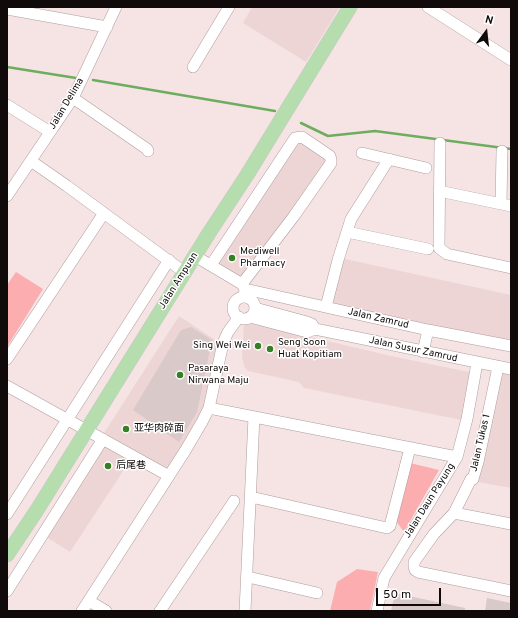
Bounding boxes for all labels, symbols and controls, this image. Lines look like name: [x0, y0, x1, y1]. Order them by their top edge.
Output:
north arrow: [466, 12, 506, 52]
text: N: [483, 13, 495, 28]
street label: Jalan Delima: [47, 76, 87, 132]
place label: Mediwell Pharmacy: [240, 246, 286, 270]
street label: Jalan Ampuan: [157, 250, 201, 312]
marker: Mediwell Pharmacy: [227, 253, 237, 263]
street label: Jalan Zamrud: [346, 306, 410, 332]
street label: Jalan Susur Zamrud: [368, 335, 458, 365]
place label: Seng Soon Huat Kopitiam: [278, 337, 342, 360]
place label: Sing Wei Wei: [193, 340, 250, 352]
marker: Sing Wei Wei: [253, 341, 263, 351]
marker: Seng Soon Huat Kopitiam: [265, 344, 275, 354]
place label: Pasaraya Nirwana Maju: [188, 363, 249, 386]
marker: Pasaraya Nirwana Maju: [175, 370, 185, 380]
street label: Jalan Tukas 1: [469, 413, 493, 473]
place label: 亚华肉碎面: [134, 423, 184, 435]
marker: 亚华肉碎面: [121, 424, 131, 434]
place label: 后尾巷: [116, 460, 146, 472]
marker: 后尾巷: [103, 461, 113, 471]
street label: Jalan Daun Payung: [402, 461, 458, 541]
scale bar: [378, 580, 443, 606]
text: 50 m: [383, 587, 411, 603]

